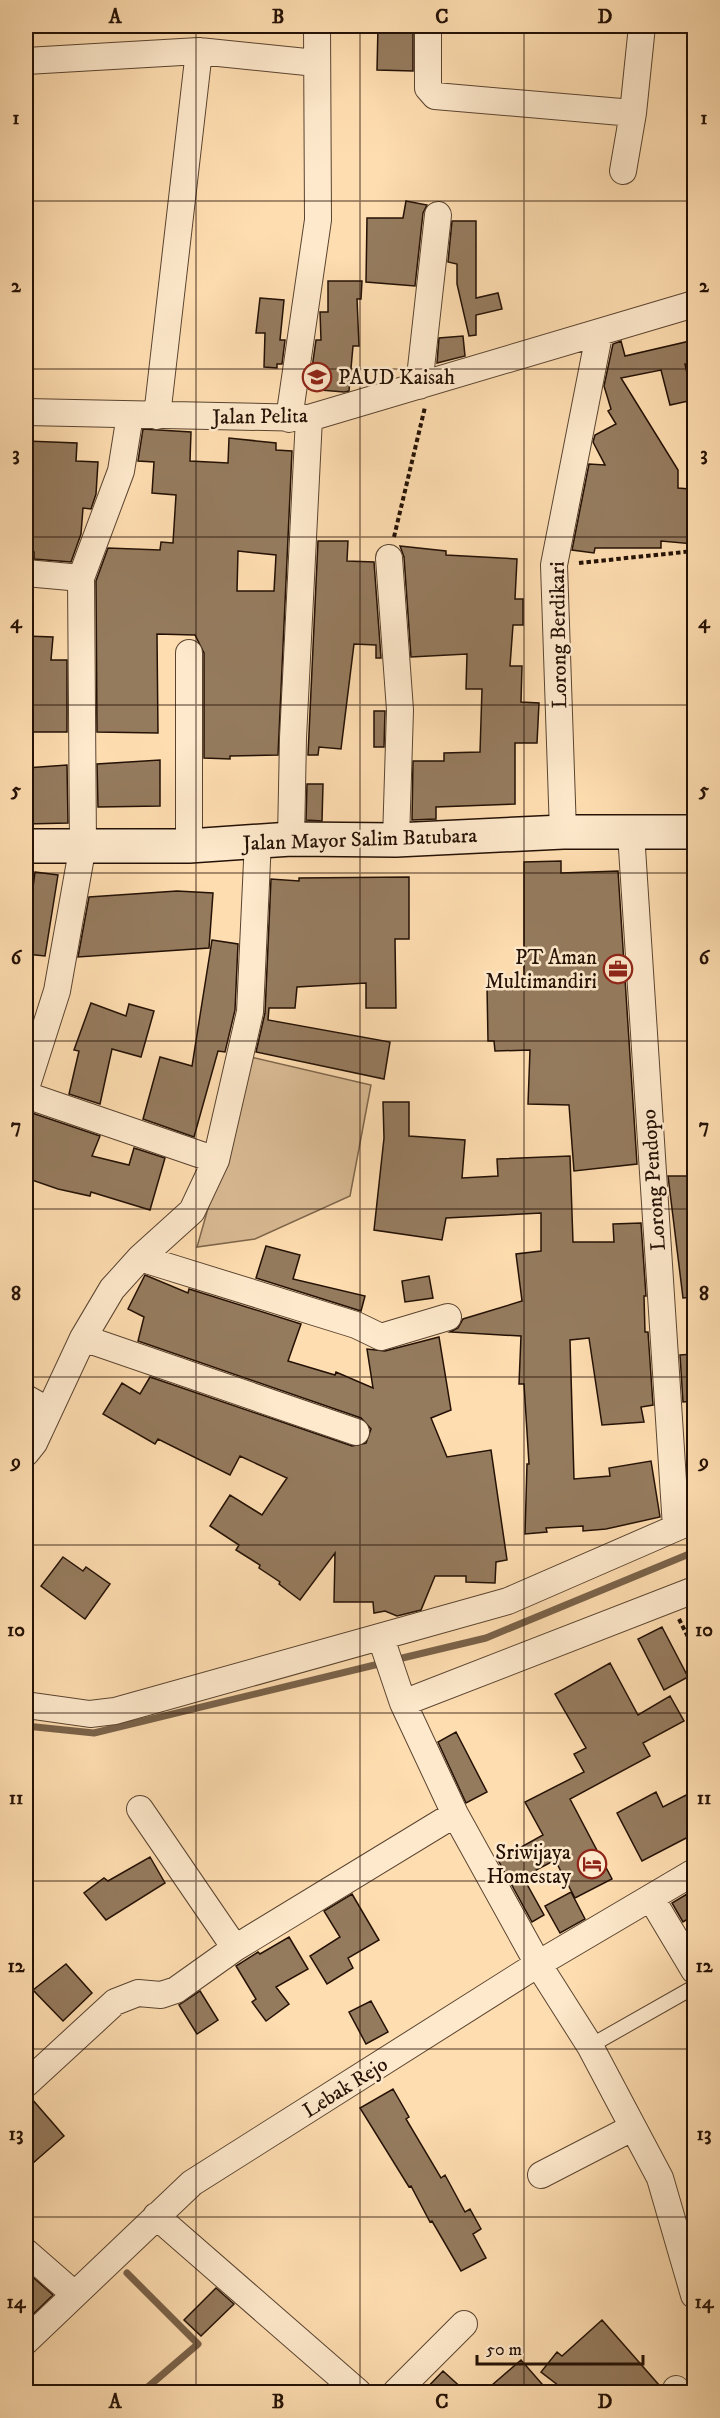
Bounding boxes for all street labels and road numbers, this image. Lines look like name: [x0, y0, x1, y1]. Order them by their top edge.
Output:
street label: Jalan Pelita: [210, 403, 308, 431]
street label: Lorong Berdikari: [545, 561, 573, 709]
street label: Jalan Mayor Salim Batubara: [240, 823, 478, 857]
street label: Lorong Pendopo: [636, 1108, 672, 1252]
street label: Lebak Rejo: [298, 2052, 393, 2124]

